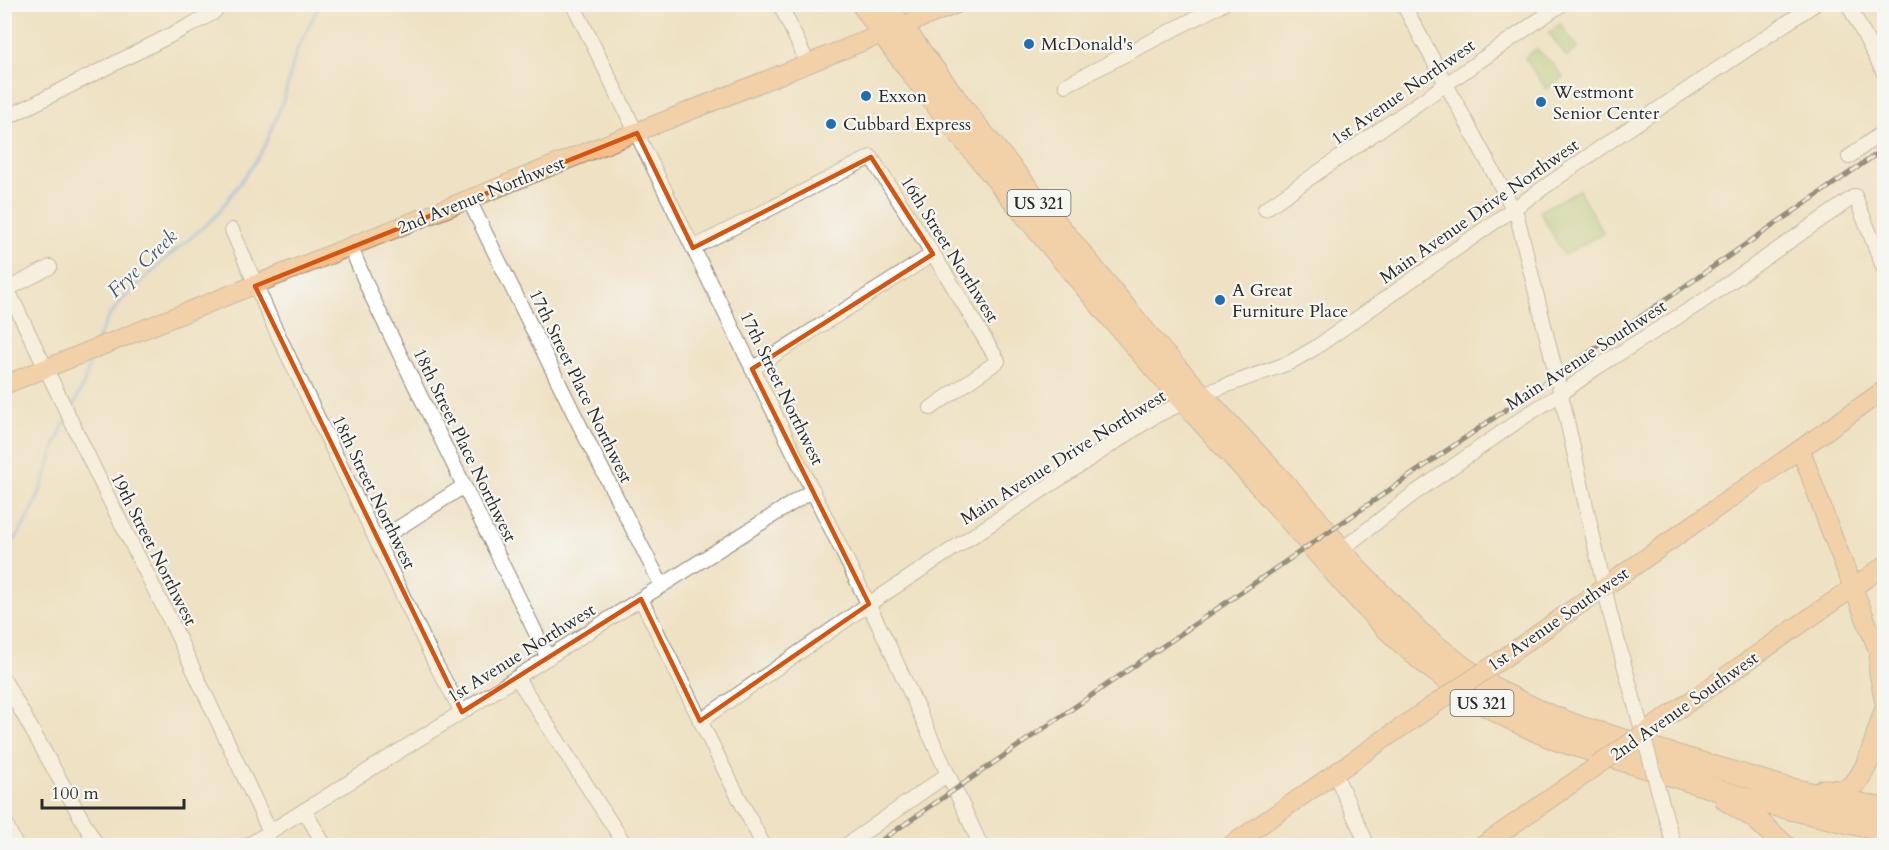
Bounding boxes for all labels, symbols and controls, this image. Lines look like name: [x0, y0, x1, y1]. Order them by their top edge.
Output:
place label: McDonald's: [1041, 32, 1133, 57]
street label: 1st Avenue Northwest: [1326, 33, 1481, 152]
marker: McDonald's: [1022, 37, 1036, 51]
place label: Westmont Senior Center: [1552, 80, 1660, 126]
place label: Exxon: [878, 84, 928, 109]
marker: Exxon: [859, 89, 873, 103]
marker: Westmont Senior Center: [1534, 95, 1548, 109]
place label: Cubbard Express: [843, 112, 971, 137]
marker: Cubbard Express: [824, 117, 838, 131]
street label: Main Avenue Drive Northwest: [1375, 133, 1584, 290]
street label: 2nd Avenue Northwest: [394, 150, 569, 241]
street label: 16th Street Northwest: [894, 171, 1005, 328]
road number: US 321: [1008, 190, 1070, 216]
water label: Frye Creek: [101, 223, 183, 304]
place label: A Great Furniture Place: [1232, 278, 1349, 324]
street label: 17th Street Place Northwest: [523, 285, 639, 488]
marker: A Great Furniture Place: [1213, 293, 1227, 307]
street label: Main Avenue Southwest: [1501, 294, 1672, 417]
street label: 17th Street Northwest: [733, 307, 830, 470]
street label: 18th Street Place Northwest: [407, 344, 523, 547]
street label: Main Avenue Drive Northwest: [956, 384, 1171, 531]
street label: 18th Street Northwest: [325, 411, 422, 574]
street label: 19th Street Northwest: [104, 468, 203, 630]
street label: 1st Avenue Southwest: [1483, 561, 1634, 678]
street label: 1st Avenue Northwest: [442, 597, 600, 709]
street label: 2nd Avenue Southwest: [1605, 646, 1764, 767]
road number: US 321: [1450, 690, 1514, 716]
scale bar: [42, 772, 184, 810]
text: 100 m: [51, 781, 99, 806]

